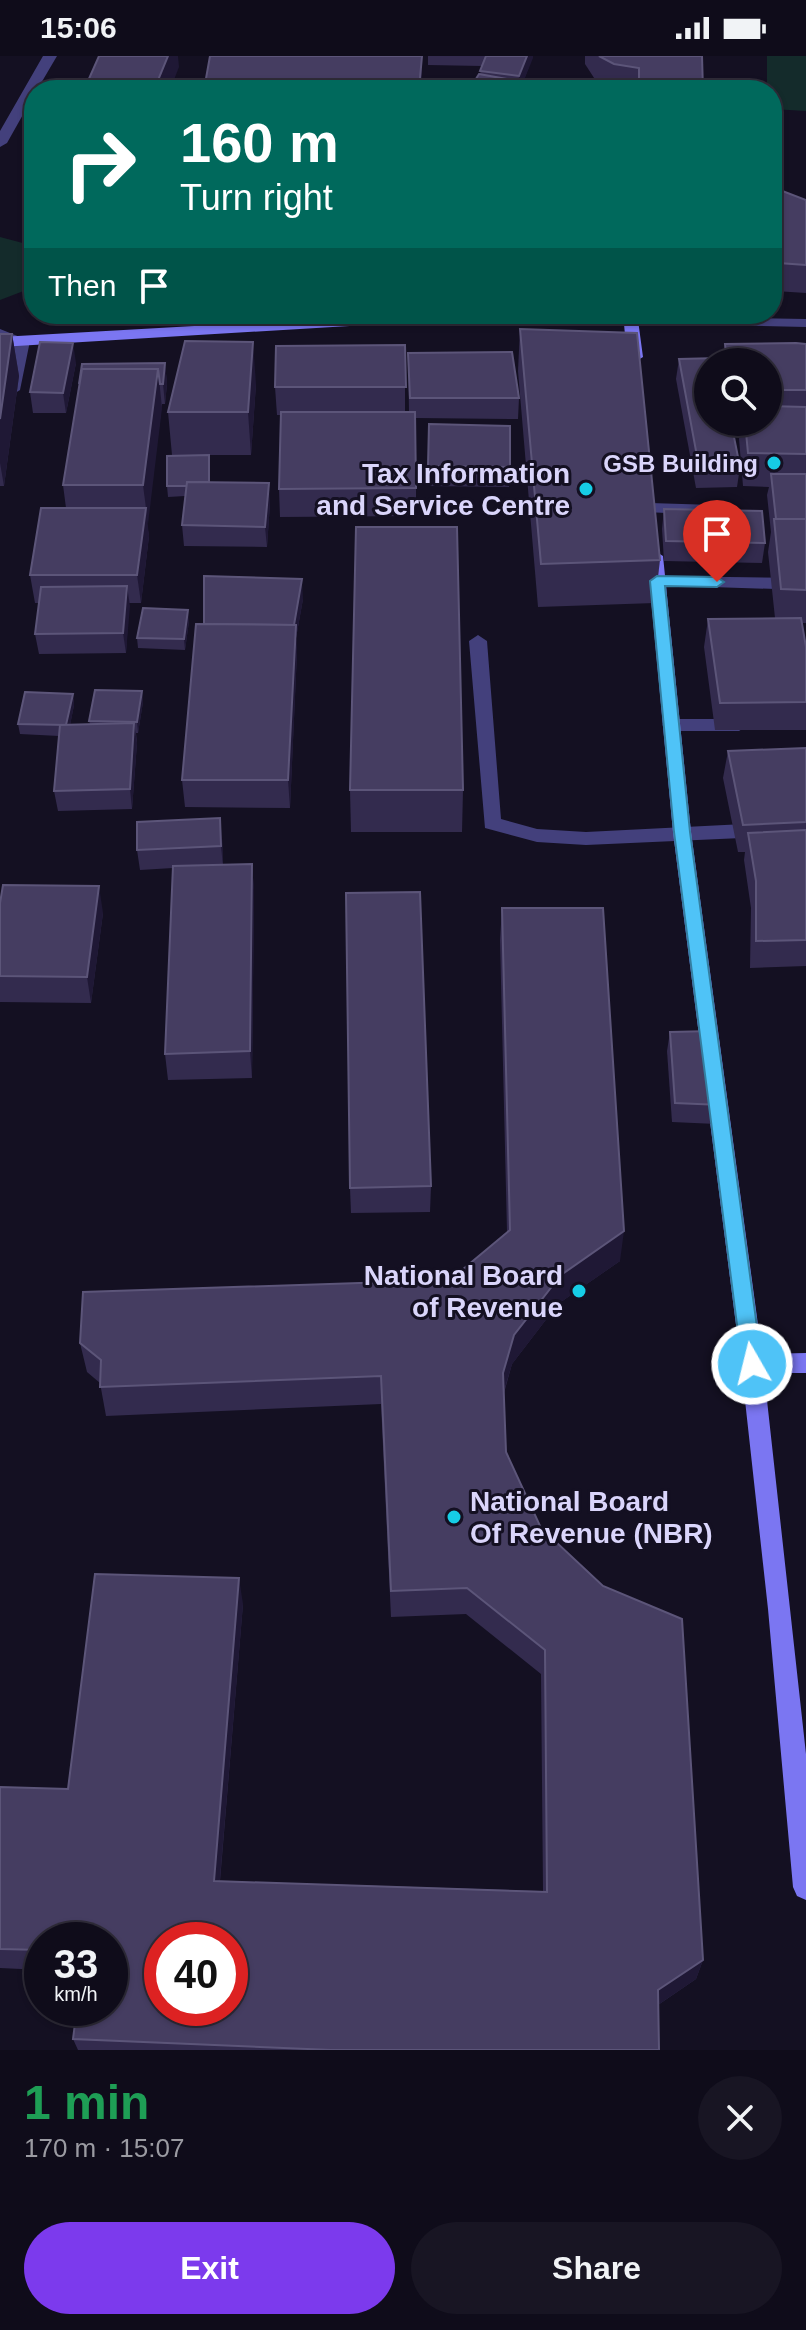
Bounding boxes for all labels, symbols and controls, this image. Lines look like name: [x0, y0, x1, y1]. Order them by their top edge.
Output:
text: 15:06: [40, 11, 117, 44]
text: 160 m: [180, 111, 339, 174]
icon: right: [48, 112, 152, 216]
text: Turn right: [180, 177, 333, 218]
icon: arrive: [132, 264, 176, 308]
text: Then: [48, 269, 116, 302]
map controls: [694, 348, 782, 436]
button: search: [694, 348, 782, 436]
place label: GSB Building: [603, 450, 758, 477]
marker: GSB Building: [765, 454, 783, 472]
place label: Tax Information and Service Centre: [316, 458, 570, 521]
marker: Tax Information and Service Centre: [577, 480, 595, 498]
pin: [683, 500, 751, 582]
icon: arrive: [695, 512, 739, 556]
place label: National Board of Revenue: [364, 1260, 563, 1323]
marker: National Board of Revenue: [570, 1282, 588, 1300]
position arrow: [710, 1322, 794, 1406]
place label: National Board Of Revenue (NBR): [470, 1486, 713, 1549]
marker: National Board Of Revenue (NBR): [445, 1508, 463, 1526]
speed limit sign: 40: [144, 1922, 248, 2026]
text: 33: [54, 1942, 98, 1986]
text: km/h: [54, 1983, 98, 2005]
text: 1 min: [24, 2076, 149, 2129]
button: close: [698, 2076, 782, 2160]
text: 170 m · 15:07: [24, 2133, 184, 2163]
button: Exit: [24, 2222, 395, 2314]
button: Share: [411, 2222, 782, 2314]

